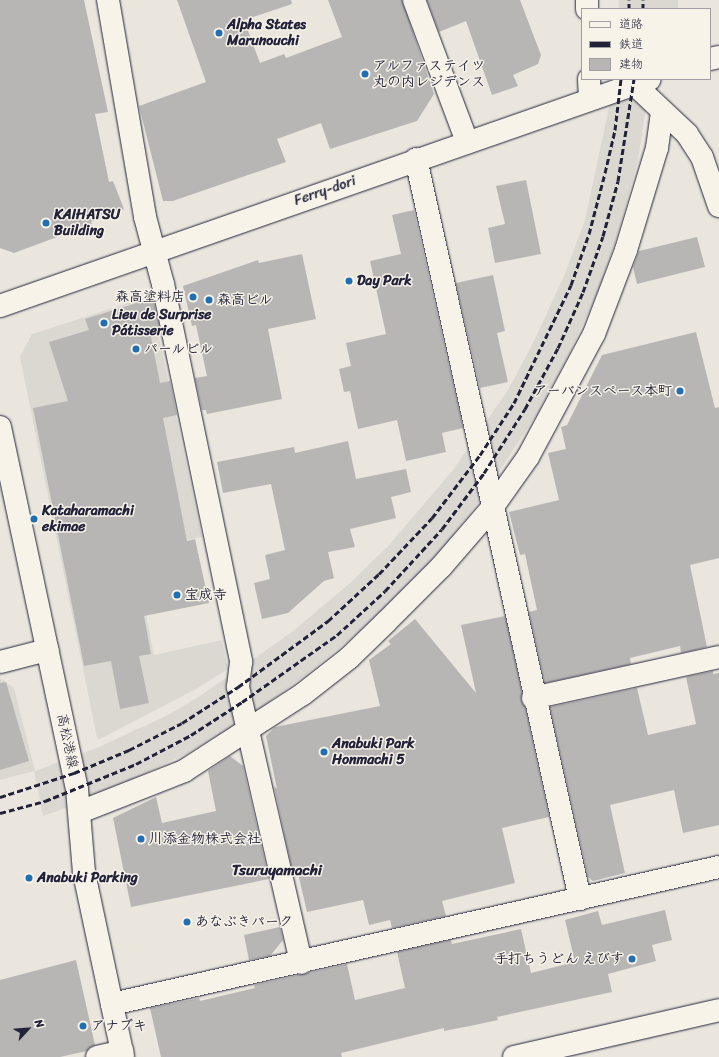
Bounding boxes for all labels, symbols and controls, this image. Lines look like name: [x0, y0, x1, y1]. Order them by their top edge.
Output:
legend: [581, 8, 711, 80]
text: 道路: [619, 13, 643, 35]
place label: Alpha States Marunouchi: [227, 17, 307, 50]
marker: Alpha States Marunouchi: [214, 28, 224, 38]
text: 鉄道: [619, 33, 643, 55]
text: 建物: [619, 53, 643, 75]
place label: アルファステイツ 丸の内レジデンス: [373, 58, 485, 90]
marker: アルファステイツ 丸の内レジデンス: [360, 69, 370, 79]
street label: Ferry-dori: [292, 173, 358, 209]
place label: KAIHATSU Building: [54, 207, 120, 240]
marker: KAIHATSU Building: [41, 218, 51, 228]
place label: Day Park: [357, 273, 412, 289]
marker: Day Park: [344, 276, 354, 286]
place label: 森高塗料店: [115, 289, 185, 305]
marker: 森高塗料店: [188, 292, 198, 302]
place label: 森高ビル: [217, 292, 273, 308]
marker: 森高ビル: [204, 295, 214, 305]
place label: Lieu de Surprise Pátisserie: [112, 307, 211, 340]
marker: Lieu de Surprise Pátisserie: [99, 318, 109, 328]
place label: パールビル: [144, 341, 214, 357]
marker: パールビル: [131, 344, 141, 354]
place label: アーバンスペース本町: [533, 383, 672, 399]
marker: アーバンスペース本町: [675, 386, 685, 396]
place label: Kataharamachi ekimae: [42, 503, 134, 536]
marker: Kataharamachi ekimae: [29, 514, 39, 524]
place label: 宝成寺: [185, 587, 227, 603]
marker: 宝成寺: [172, 590, 182, 600]
street label: 高松港線: [53, 712, 81, 770]
place label: Anabuki Park Honmachi 5: [332, 736, 414, 768]
marker: Anabuki Park Honmachi 5: [319, 747, 329, 757]
place label: 川添金物株式会社: [149, 831, 261, 847]
marker: 川添金物株式会社: [136, 834, 146, 844]
district label: Tsuruyamachi: [232, 862, 322, 880]
place label: Anabuki Parking: [37, 870, 138, 886]
marker: Anabuki Parking: [24, 873, 34, 883]
place label: あなぶきパーク: [195, 914, 293, 930]
marker: あなぶきパーク: [182, 917, 192, 927]
place label: 手打ちうどん えびす: [494, 951, 624, 967]
marker: 手打ちうどん えびす: [627, 954, 637, 964]
north arrow: [8, 1009, 48, 1049]
text: N: [29, 1016, 49, 1031]
place label: アナブキ: [91, 1018, 147, 1034]
marker: アナブキ: [78, 1021, 88, 1031]

